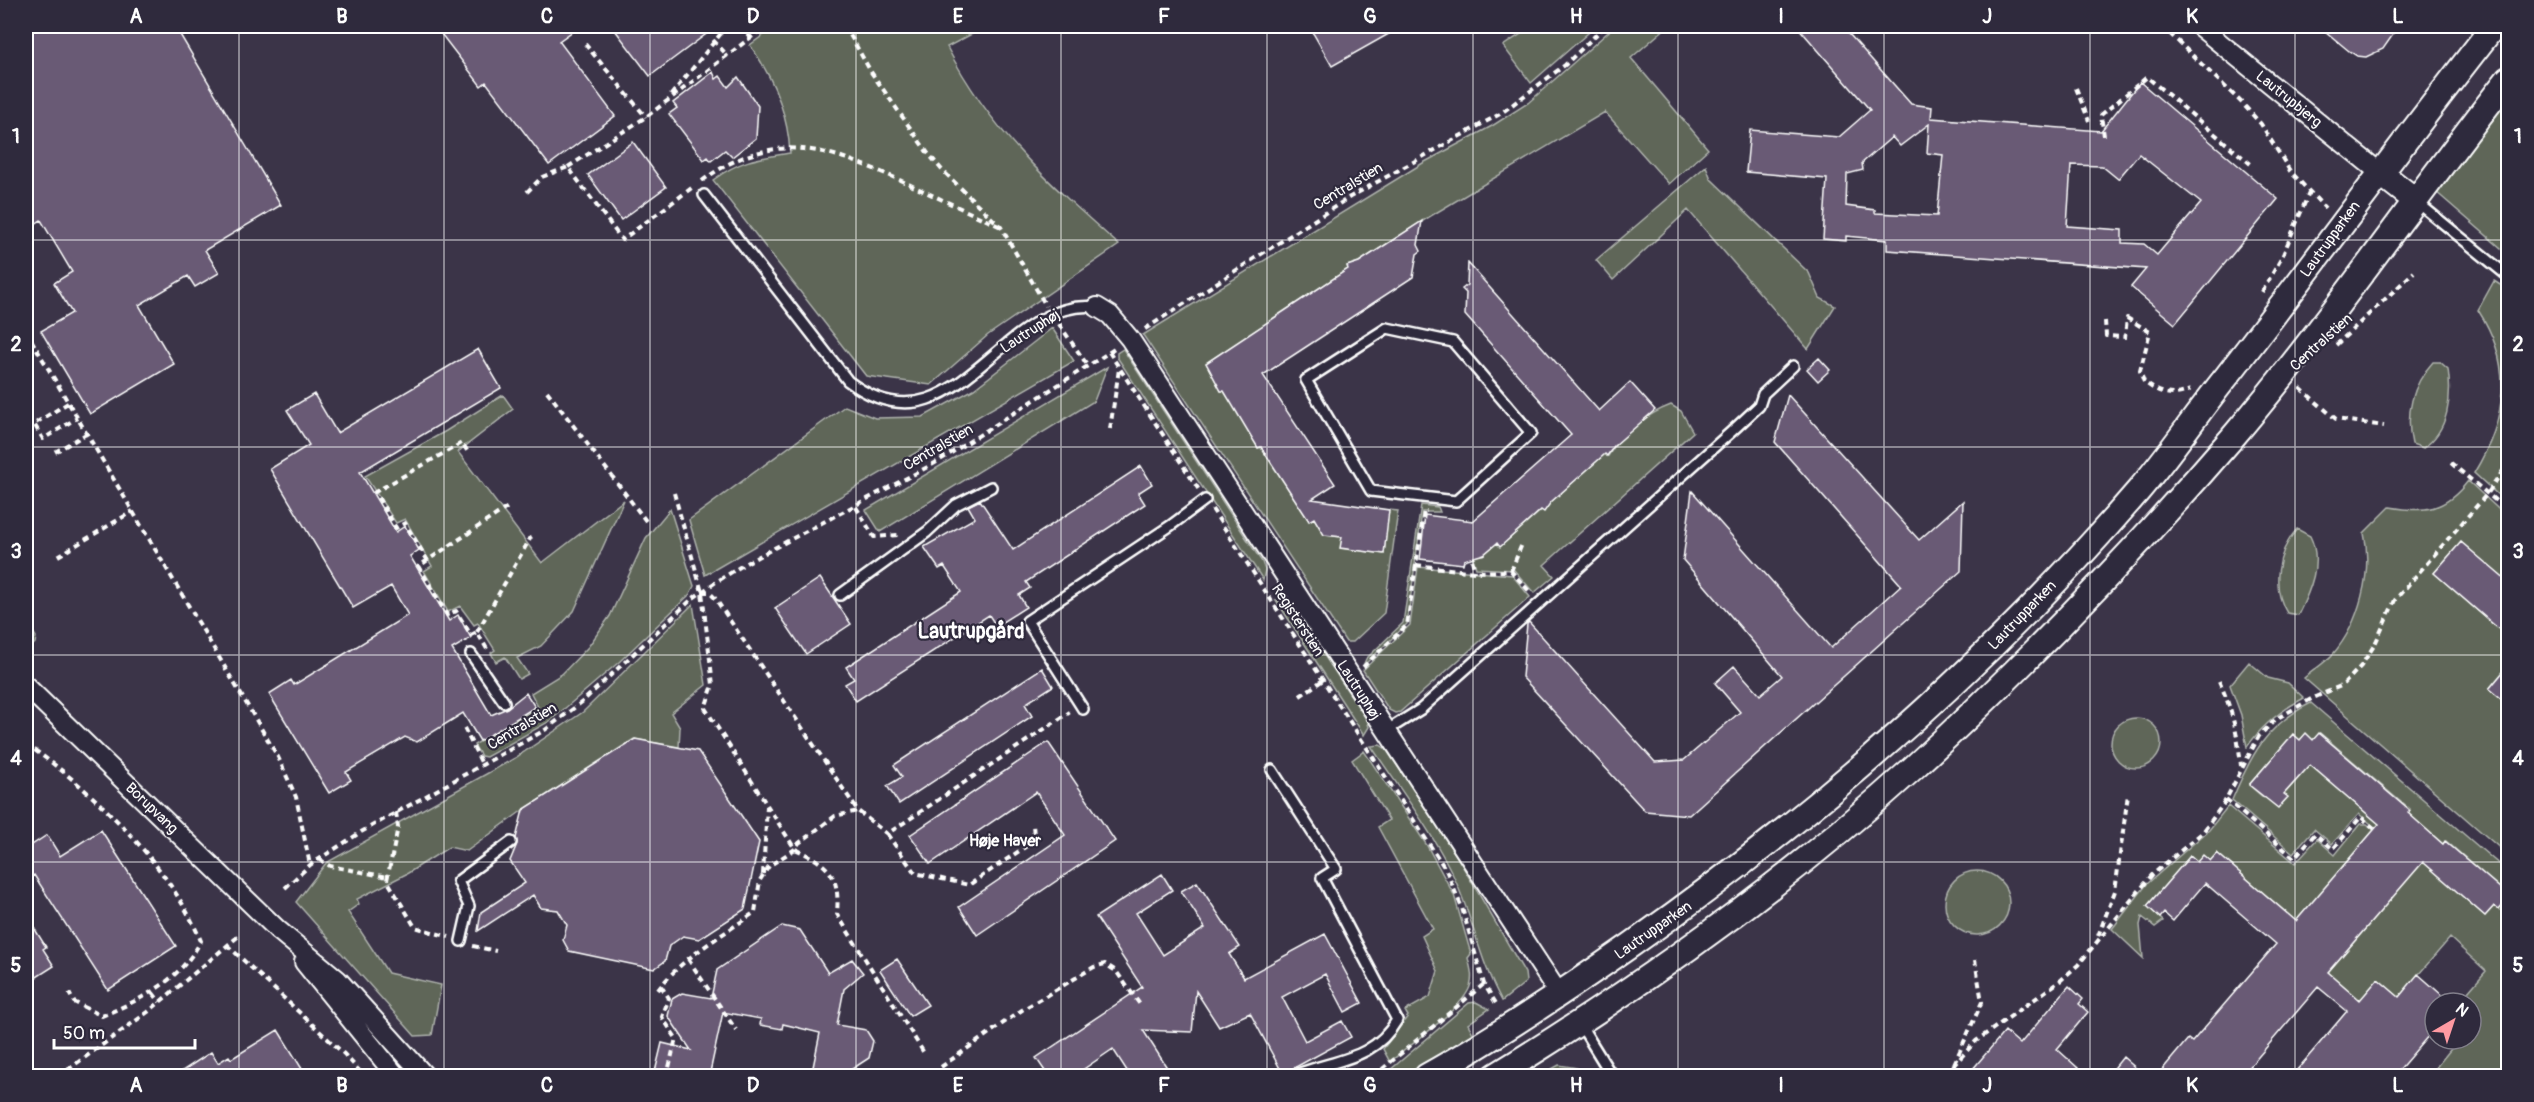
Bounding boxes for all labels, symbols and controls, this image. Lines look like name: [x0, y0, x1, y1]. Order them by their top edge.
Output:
text: A: [130, 4, 143, 29]
text: B: [336, 4, 348, 29]
text: C: [541, 4, 553, 29]
text: D: [747, 4, 760, 29]
text: E: [953, 4, 964, 29]
text: F: [1158, 4, 1170, 29]
text: G: [1363, 4, 1377, 29]
text: H: [1570, 4, 1583, 29]
text: I: [1778, 4, 1784, 29]
text: J: [1982, 4, 1992, 29]
text: K: [2186, 4, 2198, 29]
text: L: [2392, 4, 2404, 29]
street label: Lautrupbjerg: [2252, 67, 2326, 132]
text: 1: [12, 124, 20, 149]
text: 1: [2514, 124, 2522, 149]
street label: Centralstien: [1310, 158, 1386, 215]
street label: Lautrupparken: [2296, 197, 2365, 281]
street label: Lautruphøj: [997, 305, 1064, 358]
street label: Centralstien: [2286, 309, 2357, 375]
text: 2: [10, 332, 22, 357]
text: 2: [2512, 332, 2524, 357]
street label: Centralstien: [900, 420, 977, 475]
text: 3: [10, 539, 22, 564]
text: 3: [2512, 539, 2524, 564]
street label: Lautrupparken: [1984, 576, 2060, 654]
street label: Registerstien: [1267, 580, 1328, 660]
district label: Lautrupgård: [918, 618, 1024, 645]
street label: Lautruphøj: [1332, 657, 1385, 724]
street label: Centralstien: [484, 698, 560, 755]
text: 4: [10, 746, 22, 771]
text: 4: [2512, 746, 2524, 771]
street label: Borupvang: [121, 779, 182, 838]
district label: Høje Haver: [969, 831, 1041, 851]
street label: Lautrupparken: [1611, 897, 1696, 964]
text: 5: [11, 953, 22, 978]
text: 5: [2513, 953, 2524, 978]
north arrow: [2423, 991, 2483, 1051]
text: N: [2451, 999, 2472, 1021]
scale bar: [54, 1012, 195, 1050]
text: 50 m: [63, 1022, 105, 1045]
text: A: [130, 1073, 143, 1098]
text: B: [336, 1073, 348, 1098]
text: C: [541, 1073, 553, 1098]
text: D: [747, 1073, 760, 1098]
text: E: [953, 1073, 964, 1098]
text: F: [1158, 1073, 1170, 1098]
text: G: [1363, 1073, 1377, 1098]
text: H: [1570, 1073, 1583, 1098]
text: I: [1778, 1073, 1784, 1098]
text: J: [1982, 1073, 1992, 1098]
text: K: [2186, 1073, 2198, 1098]
text: L: [2392, 1073, 2404, 1098]

